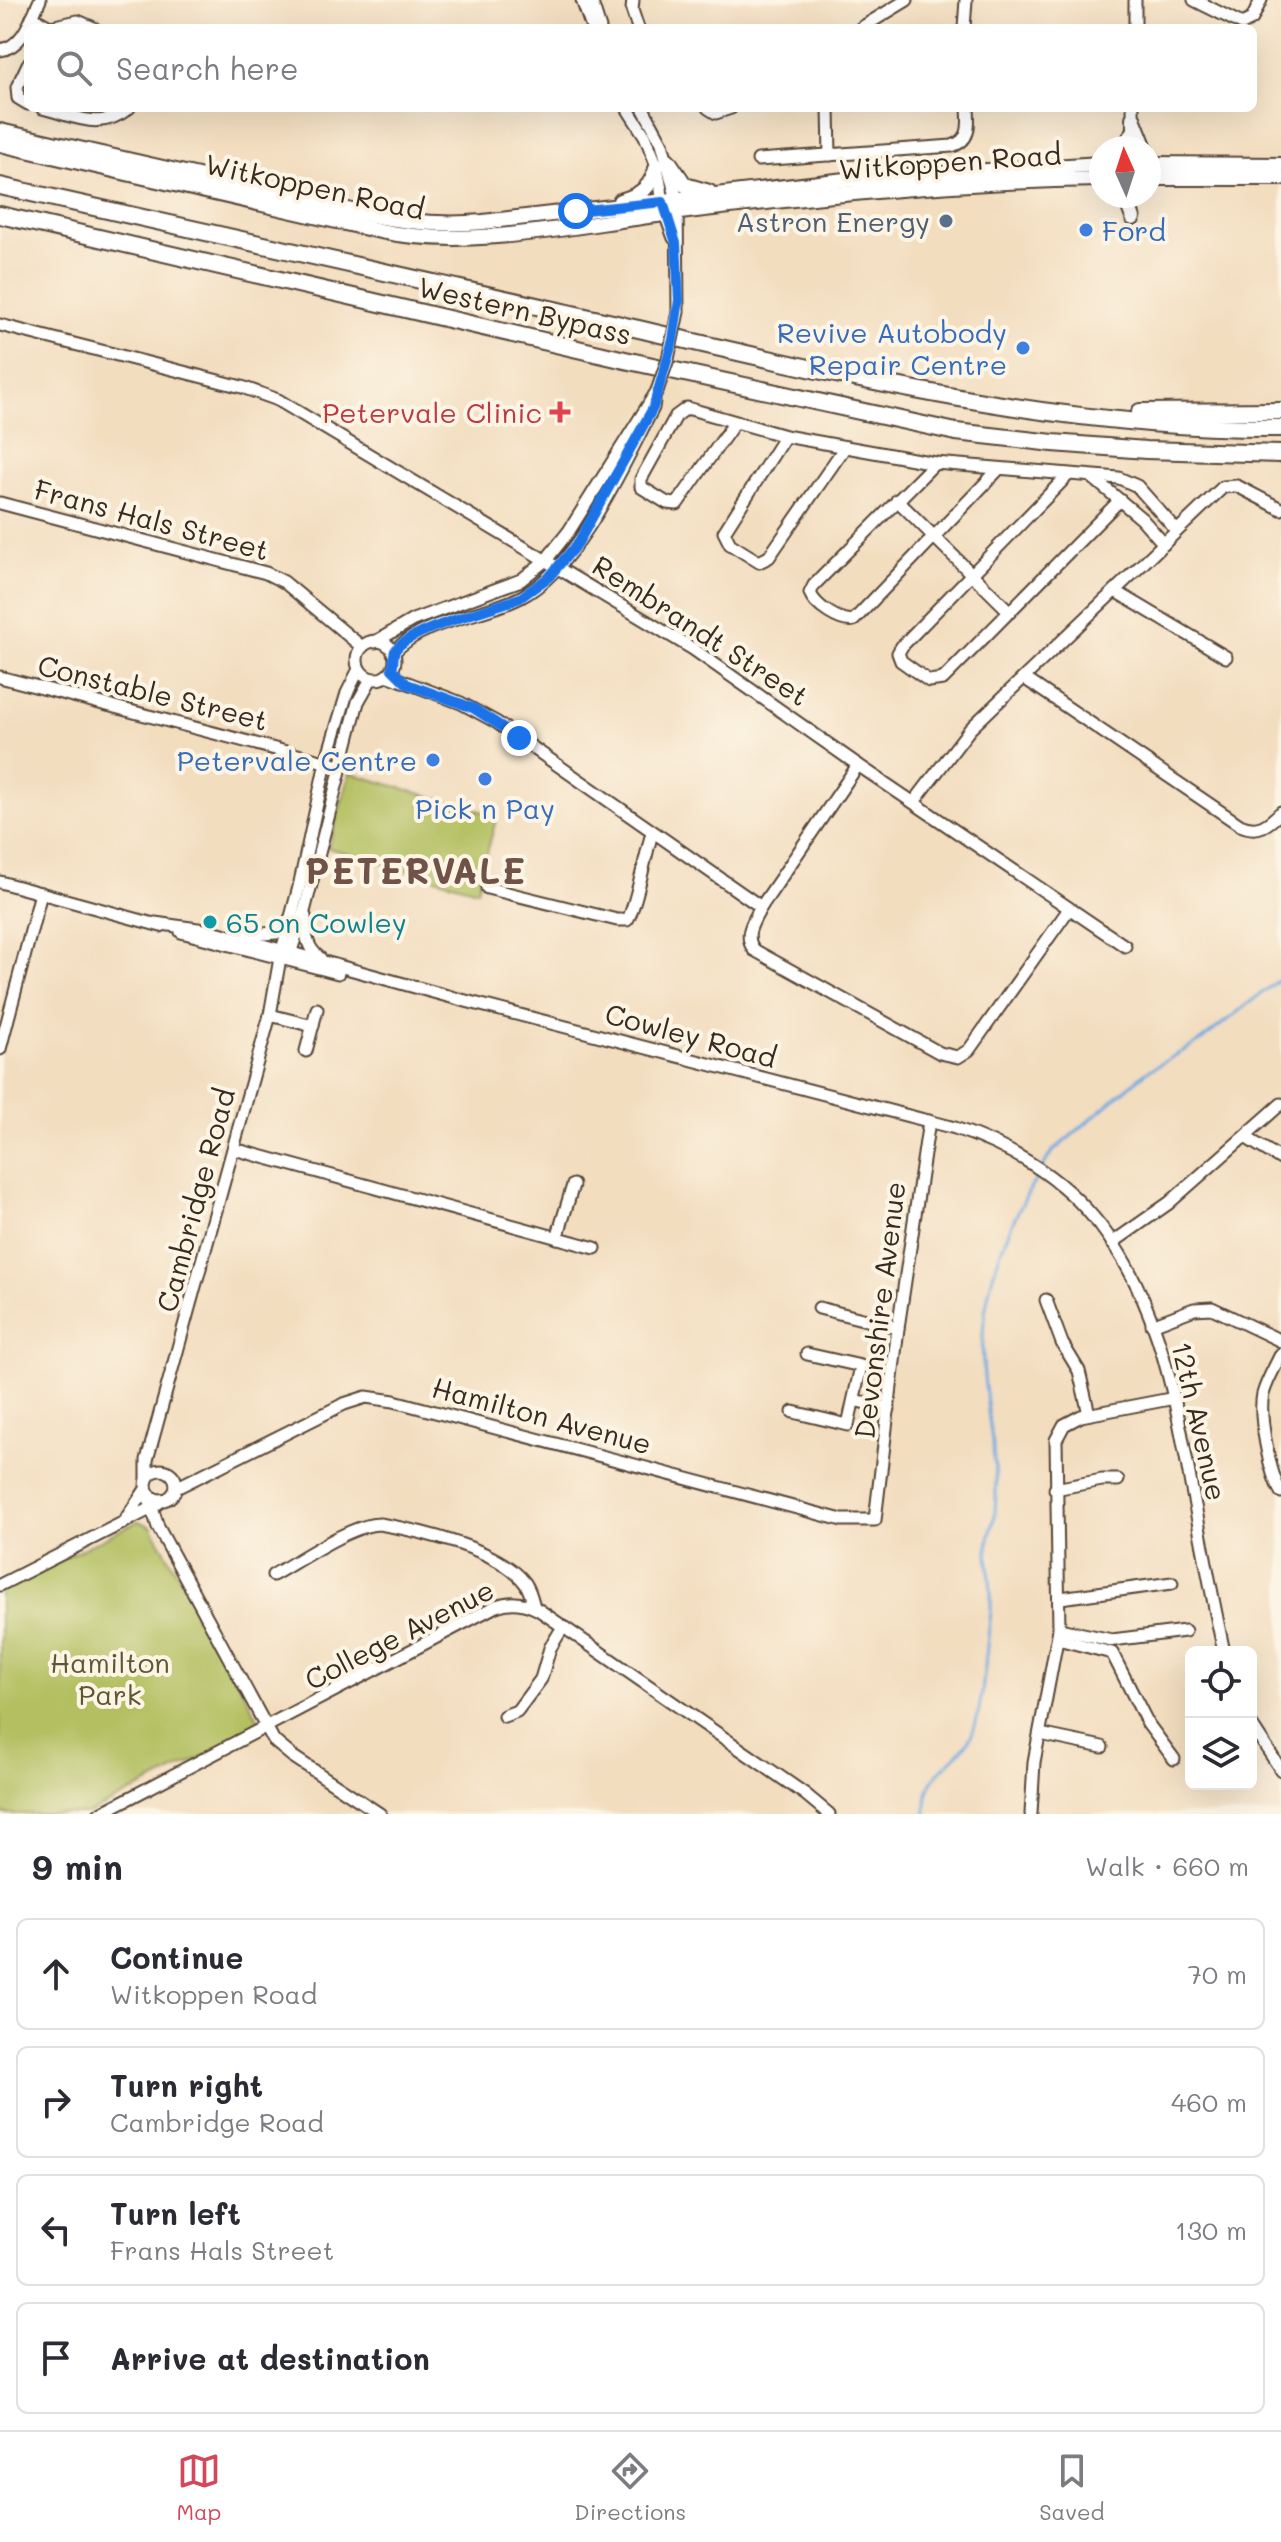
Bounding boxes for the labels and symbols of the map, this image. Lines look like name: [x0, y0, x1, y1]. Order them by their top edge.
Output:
street label: Witkoppen Road: [837, 135, 1063, 187]
north arrow: [1089, 136, 1161, 208]
street label: Witkoppen Road: [202, 145, 428, 227]
route start: [558, 193, 594, 229]
place label: Astron Energy: [736, 203, 930, 239]
marker: Astron Energy: [937, 212, 955, 230]
place label: Ford: [1102, 212, 1166, 248]
marker: Ford: [1077, 221, 1095, 239]
street label: Western Bypass: [415, 268, 635, 352]
place label: Revive Autobody Repair Centre: [777, 314, 1007, 382]
marker: Revive Autobody Repair Centre: [1014, 339, 1032, 357]
place label: Petervale Clinic: [322, 394, 542, 430]
marker: Petervale Clinic: [549, 401, 571, 423]
street label: Frans Hals Street: [31, 470, 273, 568]
street label: Rembrandt Street: [586, 547, 816, 713]
street label: Constable Street: [34, 646, 272, 738]
route end: [501, 720, 537, 756]
place label: Petervale Centre: [177, 742, 417, 778]
marker: Petervale Centre: [424, 751, 442, 769]
marker: Pick n Pay: [476, 770, 494, 788]
place label: Pick n Pay: [415, 790, 555, 826]
district label: PETERVALE: [305, 846, 527, 893]
place label: 65 on Cowley: [226, 904, 407, 940]
marker: 65 on Cowley: [201, 913, 219, 931]
street label: Cowley Road: [601, 995, 781, 1075]
street label: Cambridge Road: [148, 1084, 242, 1316]
street label: Devonshire Avenue: [845, 1179, 913, 1441]
street label: 12th Avenue: [1164, 1338, 1236, 1504]
street label: Hamilton Avenue: [428, 1368, 656, 1462]
street label: College Avenue: [298, 1571, 500, 1697]
park label: Hamilton Park: [50, 1644, 170, 1712]

